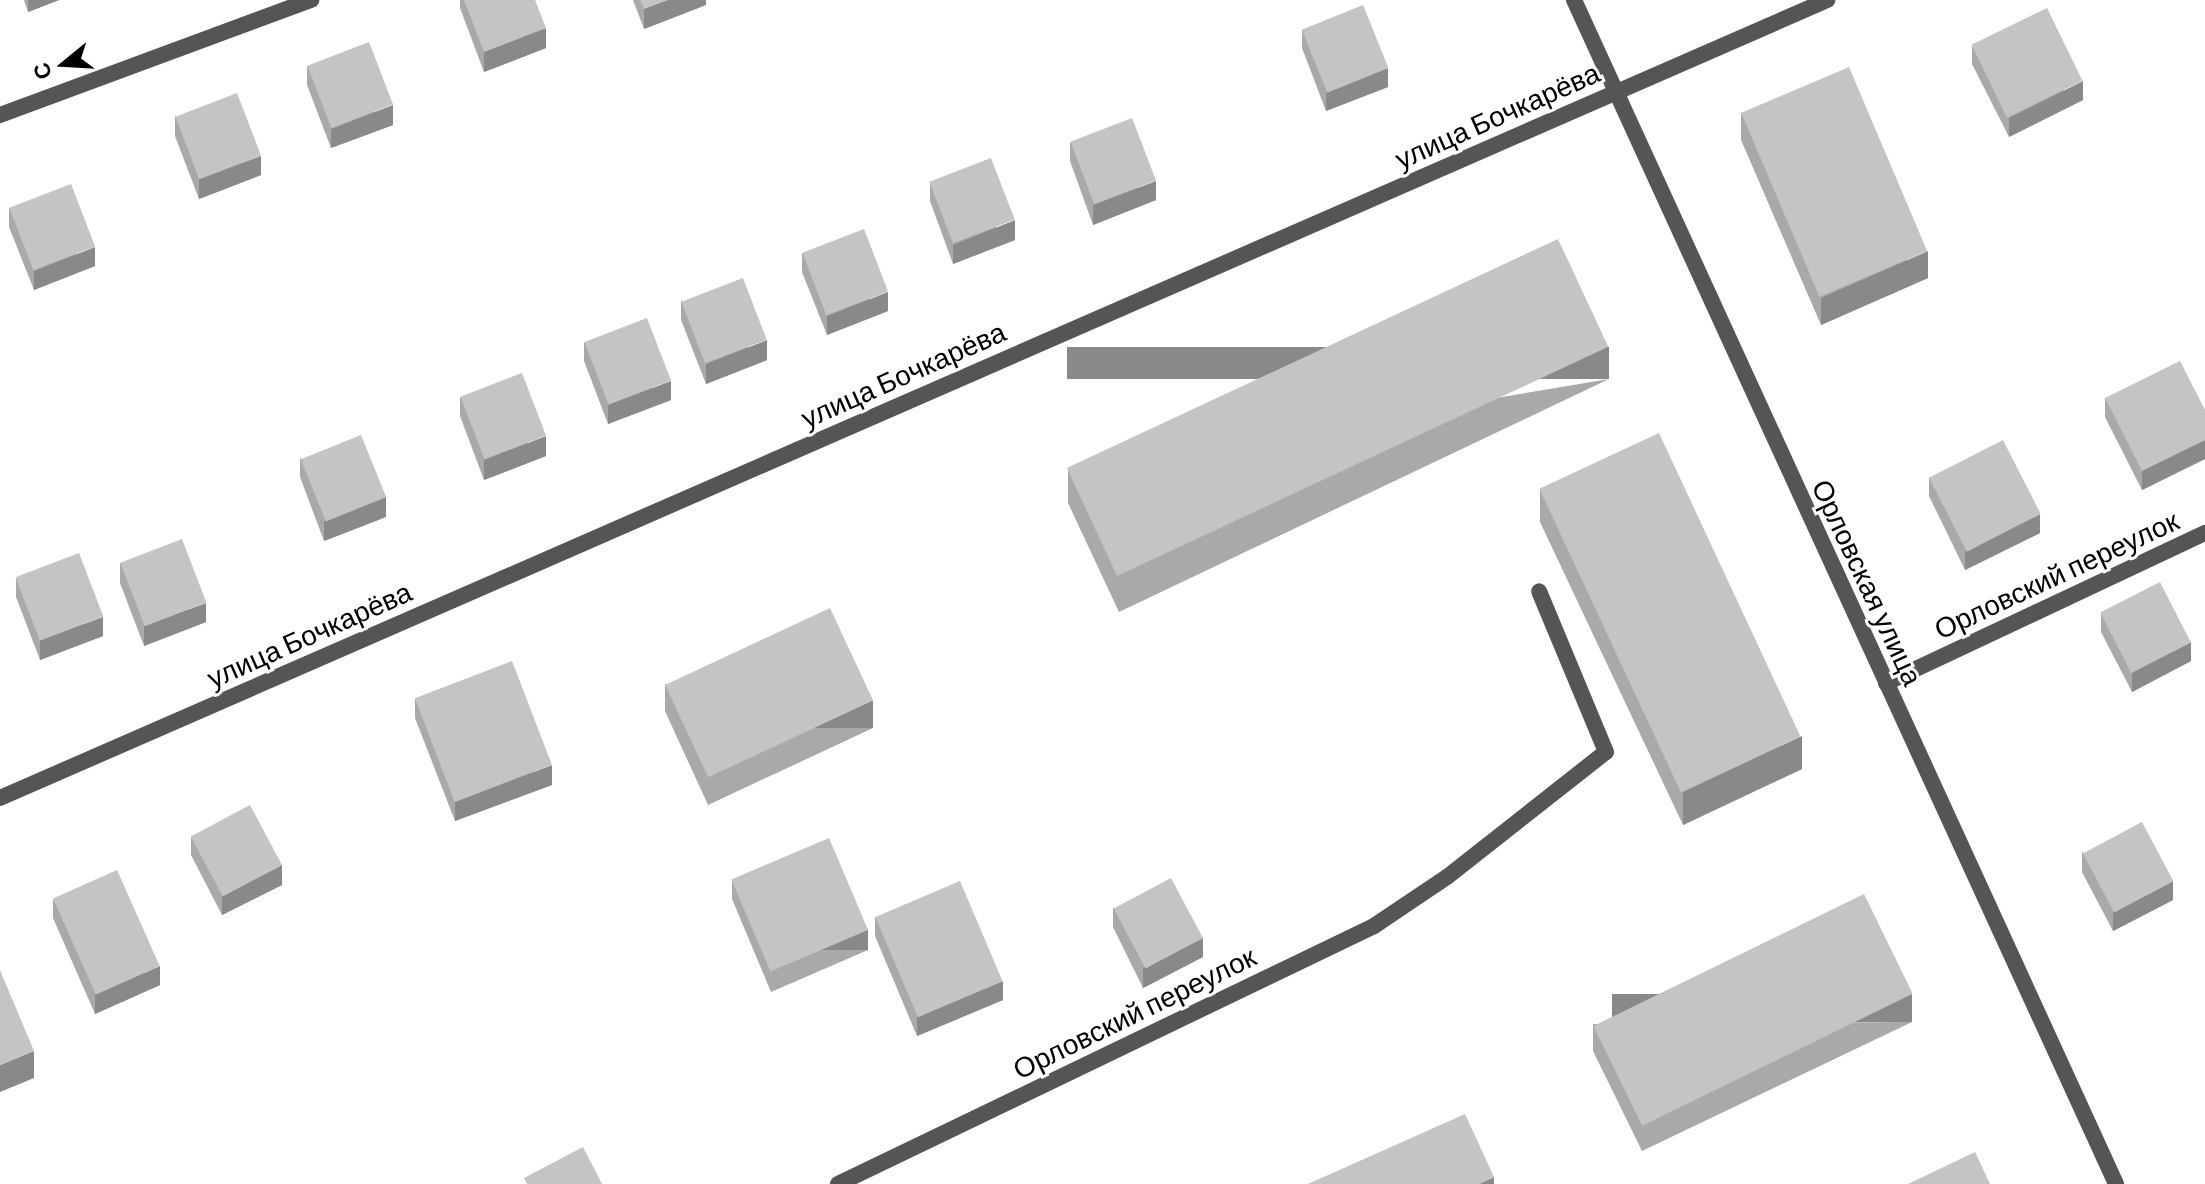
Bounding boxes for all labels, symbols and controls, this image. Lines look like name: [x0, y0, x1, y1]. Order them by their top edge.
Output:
north arrow: [24, 24, 104, 104]
street label: улица Бочкарёва: [1390, 55, 1604, 175]
text: С: [26, 60, 56, 83]
street label: улица Бочкарёва: [796, 314, 1010, 434]
street label: Орловская улица: [1806, 474, 1930, 690]
street label: Орловский переулок: [1928, 503, 2184, 645]
street label: улица Бочкарёва: [202, 574, 416, 694]
street label: Орловский переулок: [1007, 939, 1261, 1085]

